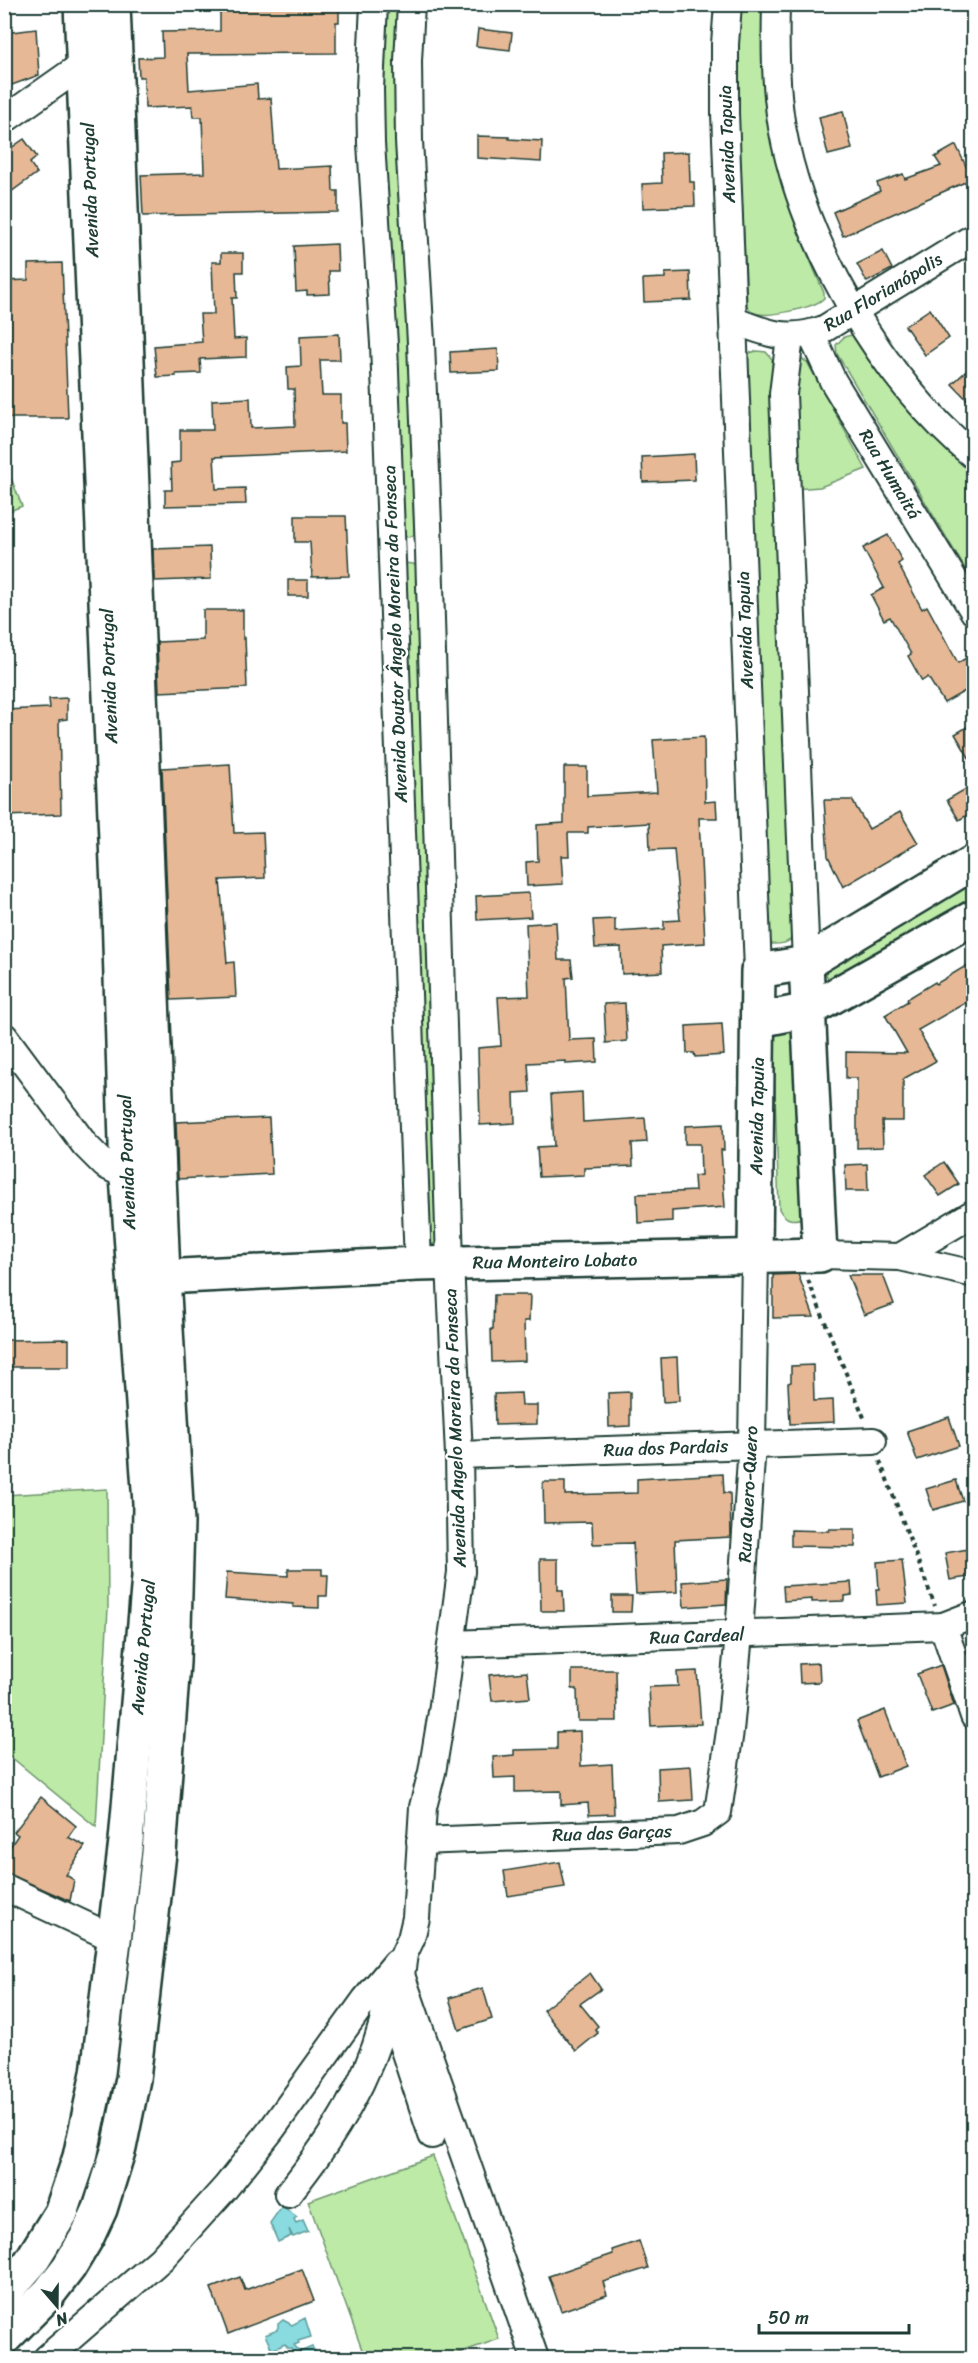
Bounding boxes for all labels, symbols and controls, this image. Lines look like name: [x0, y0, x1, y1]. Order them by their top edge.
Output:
street label: Avenida Tapuia: [709, 85, 745, 204]
street label: Avenida Portugal: [72, 121, 108, 259]
street label: Rua Florianópolis: [817, 243, 949, 340]
street label: Rua Humaitá: [850, 422, 930, 526]
street label: Avenida Doutor Ângelo Moreira da Fonseca: [373, 465, 417, 804]
street label: Avenida Tapuia: [727, 571, 763, 690]
street label: Avenida Portugal: [91, 607, 127, 745]
street label: Avenida Tapuia: [740, 1057, 774, 1176]
street label: Avenida Portugal: [109, 1093, 145, 1231]
street label: Rua Monteiro Lobato: [472, 1244, 638, 1278]
street label: Avenida Angelo Moreira da Fonseca: [434, 1288, 476, 1569]
street label: Rua Quero-Quero: [728, 1425, 768, 1563]
street label: Rua dos Pardais: [603, 1430, 730, 1466]
street label: Avenida Portugal: [121, 1577, 165, 1717]
street label: Rua Cardeal: [649, 1618, 746, 1654]
street label: Rua das Garças: [552, 1815, 673, 1851]
north arrow: [27, 2276, 87, 2336]
scale bar: [759, 2297, 909, 2335]
text: 50 m: [768, 2302, 809, 2334]
text: N: [51, 2304, 73, 2335]

